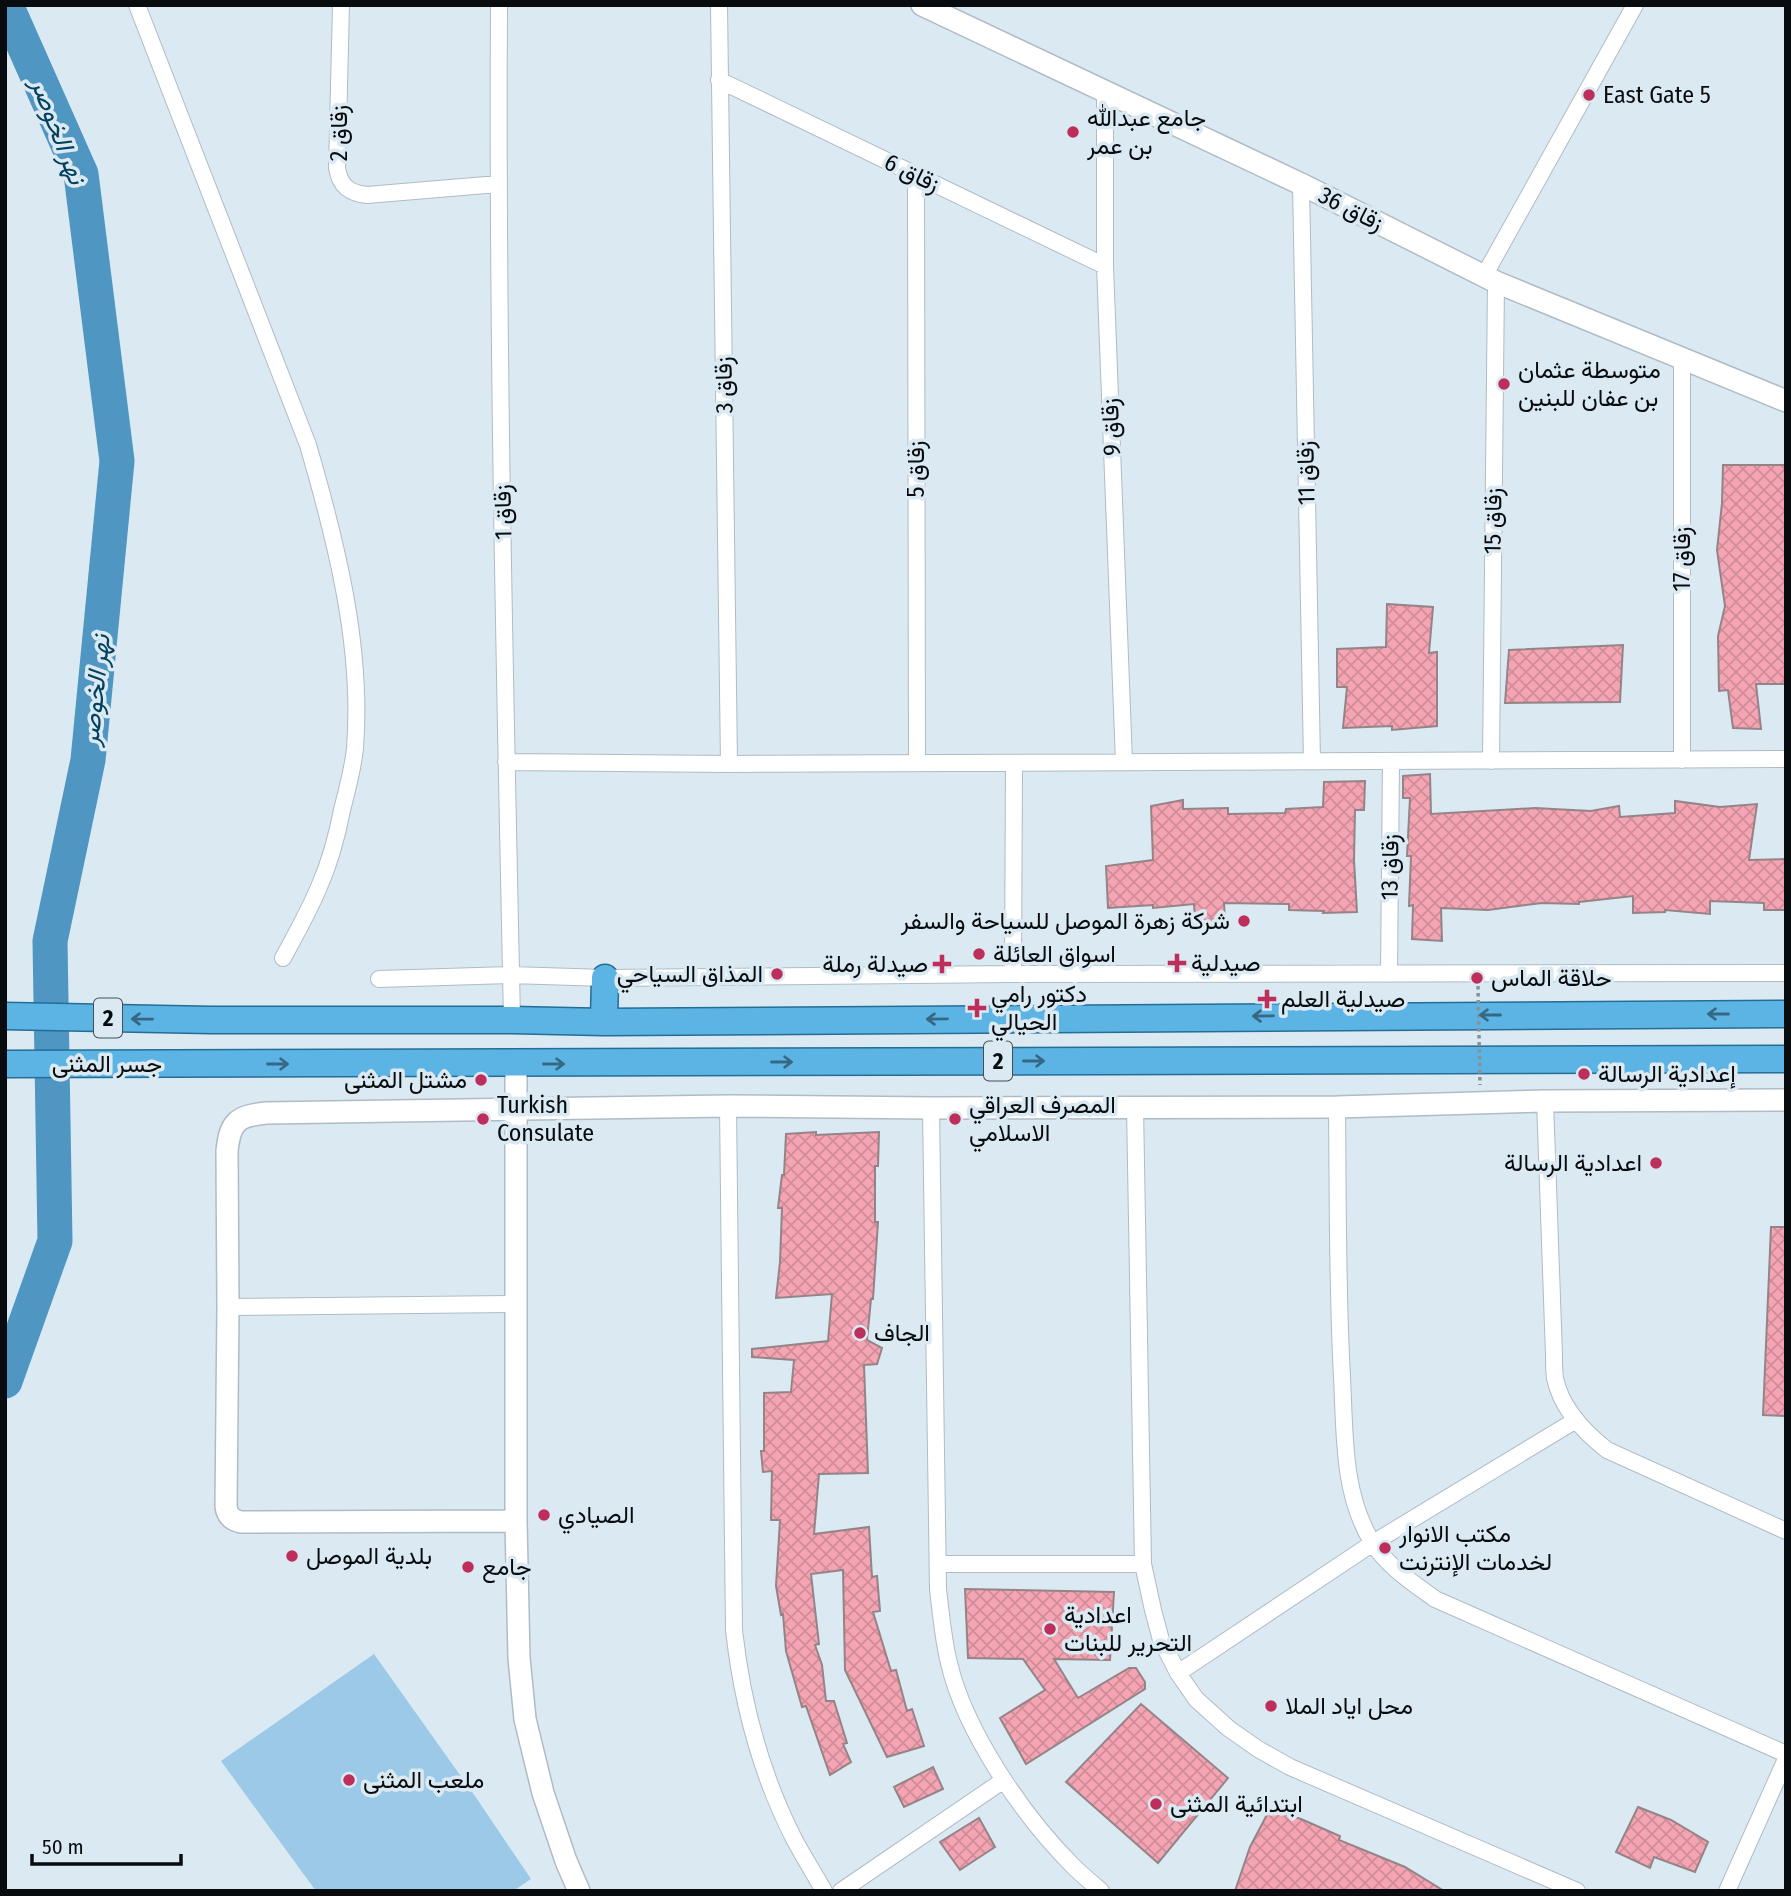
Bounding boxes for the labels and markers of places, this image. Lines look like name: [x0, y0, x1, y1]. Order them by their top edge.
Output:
place label: East Gate 5: [1603, 81, 1711, 109]
marker: East Gate 5: [1581, 87, 1597, 103]
place label: جامع عبدالله بن عمر: [1086, 104, 1206, 161]
marker: جامع عبدالله بن عمر: [1065, 124, 1081, 140]
place label: متوسطة عثمان بن عفان للبنين: [1518, 356, 1661, 412]
marker: متوسطة عثمان بن عفان للبنين: [1496, 376, 1512, 392]
place label: شركة زهرة الموصل للسياحة والسفر: [900, 907, 1230, 936]
marker: شركة زهرة الموصل للسياحة والسفر: [1236, 913, 1252, 929]
place label: اسواق العائلة: [993, 940, 1116, 969]
marker: اسواق العائلة: [971, 946, 987, 962]
place label: صيدلية: [1191, 949, 1261, 977]
place label: صيدلة رملة: [822, 950, 928, 979]
marker: صيدلية: [1169, 955, 1185, 971]
marker: صيدلة رملة: [934, 956, 950, 972]
place label: المذاق السياحي: [617, 960, 763, 993]
place label: حلاقة الماس: [1491, 964, 1611, 992]
marker: المذاق السياحي: [769, 966, 785, 982]
marker: حلاقة الماس: [1469, 970, 1485, 986]
place label: دكتور رامي الحيالي: [991, 980, 1087, 1041]
place label: صيدلية العلم: [1281, 985, 1405, 1015]
marker: صيدلية العلم: [1259, 991, 1275, 1007]
marker: دكتور رامي الحيالي: [969, 1000, 985, 1016]
place label: إعدادية الرسالة: [1598, 1060, 1736, 1089]
place label: مشتل المثنى: [344, 1066, 467, 1094]
marker: إعدادية الرسالة: [1576, 1066, 1592, 1082]
marker: مشتل المثنى: [473, 1072, 489, 1088]
place label: Turkish Consulate: [497, 1091, 594, 1147]
place label: المصرف العراقي الاسلامي: [969, 1091, 1116, 1152]
marker: Turkish Consulate: [475, 1111, 491, 1127]
marker: المصرف العراقي الاسلامي: [947, 1111, 963, 1127]
place label: اعدادية الرسالة: [1504, 1149, 1642, 1178]
marker: اعدادية الرسالة: [1648, 1155, 1664, 1171]
place label: الجاف: [874, 1319, 930, 1347]
marker: الجاف: [852, 1325, 868, 1341]
place label: الصيادي: [558, 1501, 635, 1534]
marker: الصيادي: [536, 1507, 552, 1523]
place label: مكتب الانوار لخدمات الإنترنت: [1398, 1520, 1552, 1577]
marker: مكتب الانوار لخدمات الإنترنت: [1377, 1540, 1393, 1556]
place label: بلدية الموصل: [306, 1542, 432, 1571]
marker: بلدية الموصل: [284, 1548, 300, 1564]
place label: جامع: [482, 1553, 532, 1584]
marker: جامع: [460, 1559, 476, 1575]
place label: اعدادية التحرير للبنات: [1064, 1601, 1192, 1658]
marker: اعدادية التحرير للبنات: [1042, 1621, 1058, 1637]
place label: محل اياد الملا: [1285, 1692, 1413, 1720]
marker: محل اياد الملا: [1263, 1698, 1279, 1714]
place label: ملعب المثنى: [363, 1766, 484, 1794]
marker: ملعب المثنى: [341, 1772, 357, 1788]
place label: ابتدائية المثنى: [1170, 1790, 1303, 1818]
marker: ابتدائية المثنى: [1148, 1796, 1164, 1812]

